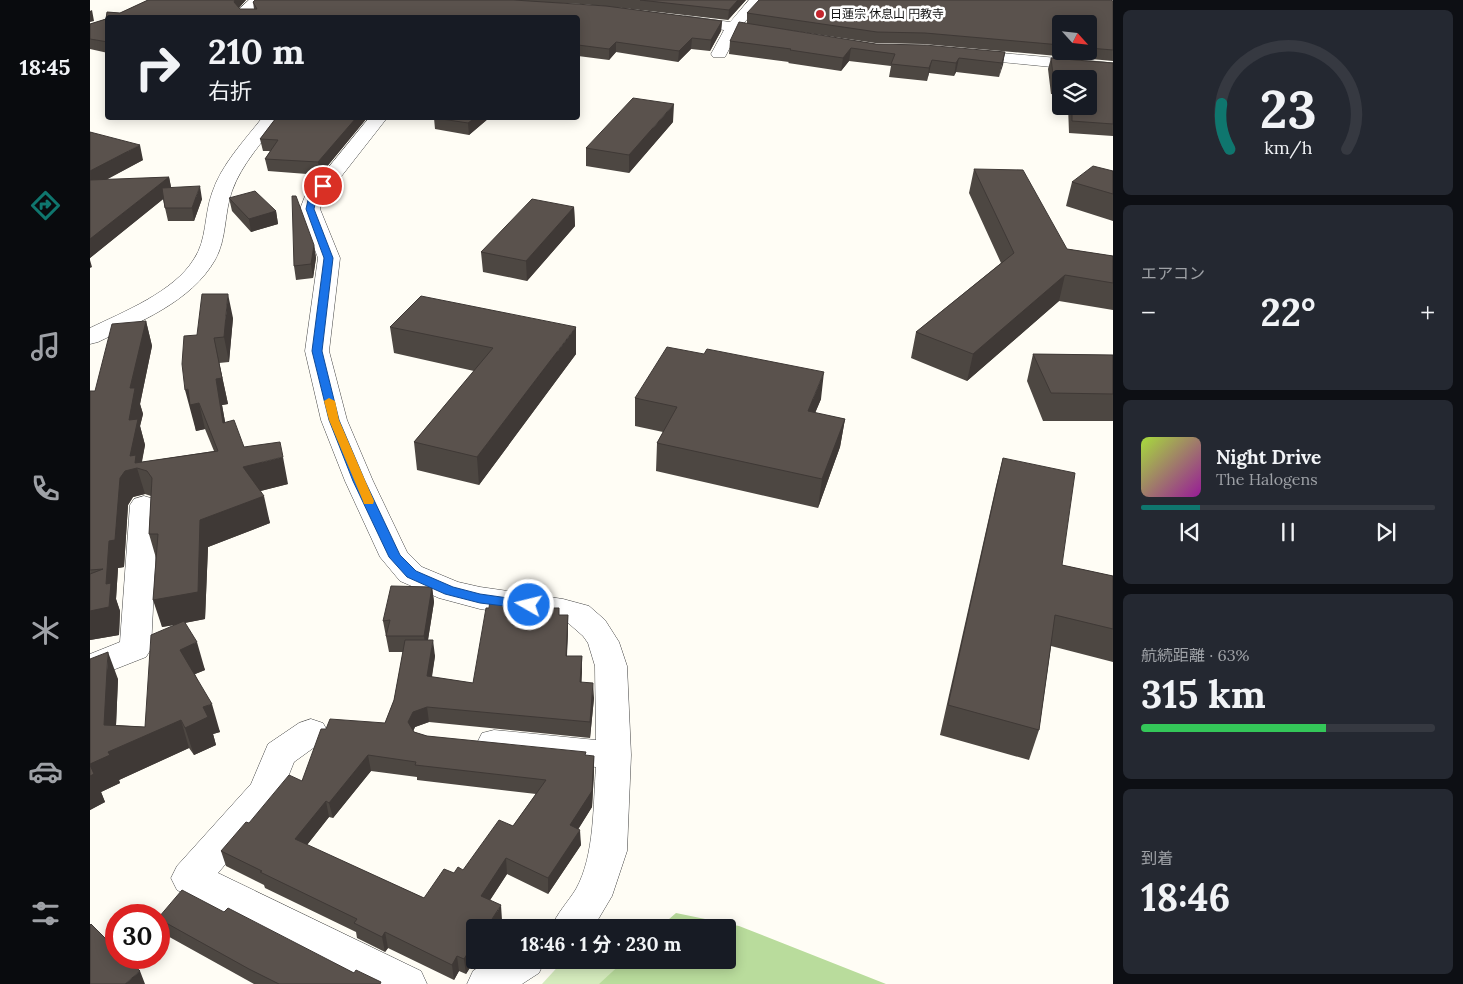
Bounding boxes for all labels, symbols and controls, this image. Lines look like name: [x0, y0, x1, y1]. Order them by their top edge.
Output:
place label: 日蓮宗 休息山 円教寺: [830, 6, 944, 21]
marker: 日蓮宗 休息山 円教寺: [814, 8, 826, 20]
north arrow: [1052, 15, 1098, 60]
map controls: [1052, 15, 1097, 115]
text: 210 m: [208, 29, 305, 74]
icon: right: [125, 35, 190, 100]
text: 18:45: [20, 53, 70, 81]
button: layers: [1052, 70, 1097, 115]
text: 23: [1260, 76, 1316, 142]
text: 右折: [208, 77, 252, 105]
text: km/h: [1264, 136, 1312, 159]
pin: [302, 165, 344, 207]
icon: arrive: [309, 172, 337, 200]
icon: directions: [28, 188, 63, 223]
text: エアコン: [1141, 263, 1205, 283]
text: 22°: [1260, 288, 1316, 336]
text: −: [1141, 295, 1156, 331]
text: +: [1420, 295, 1435, 331]
icon: music: [28, 329, 63, 364]
text: Night Drive: [1216, 445, 1321, 469]
text: The Halogens: [1216, 469, 1318, 489]
icon: phone: [28, 471, 63, 506]
icon: previous: [1176, 518, 1204, 546]
icon: pause: [1274, 518, 1302, 546]
icon: next: [1372, 518, 1400, 546]
position arrow: [502, 578, 554, 630]
icon: climate: [28, 613, 63, 648]
text: 航続距離 · 63%: [1141, 645, 1250, 665]
text: 315 km: [1141, 670, 1266, 718]
icon: car: [28, 754, 63, 789]
text: 到着: [1141, 848, 1173, 868]
text: 18:46: [1141, 873, 1230, 921]
icon: filters: [28, 896, 63, 931]
speed limit sign: 30: [105, 904, 170, 969]
text: 18:46 · 1 分 · 230 m: [521, 932, 681, 956]

